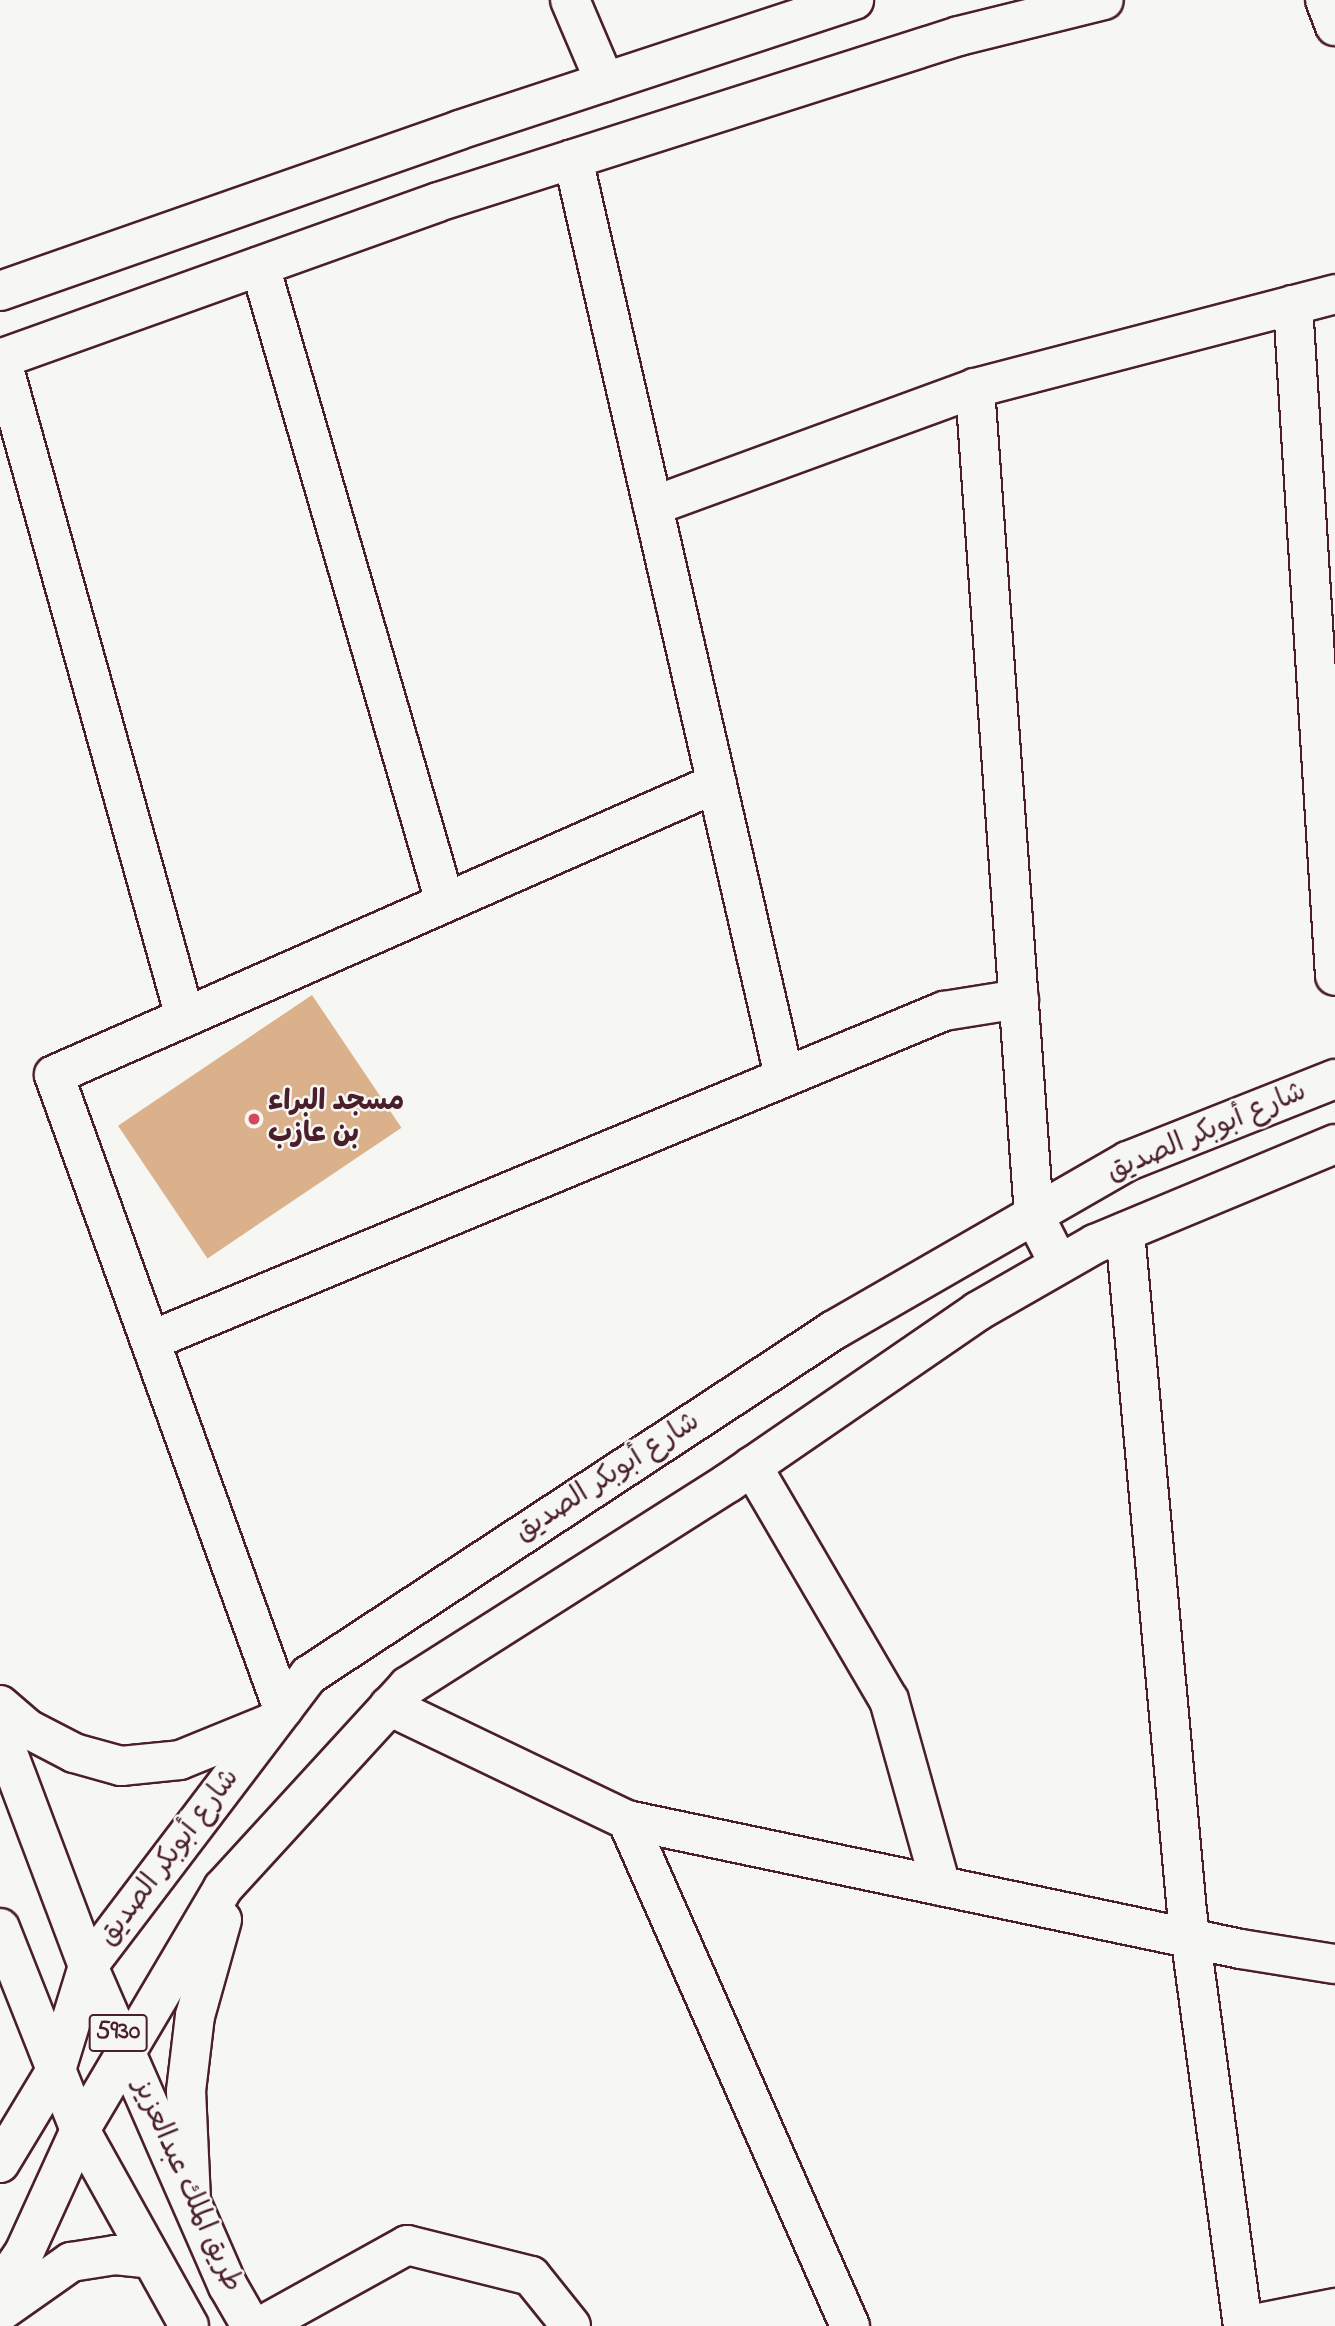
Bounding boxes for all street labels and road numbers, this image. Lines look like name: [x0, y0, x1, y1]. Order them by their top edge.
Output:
street label: شارع أبوبكر الصديق: [1102, 1076, 1312, 1190]
street label: شارع أبوبكر الصديق: [509, 1406, 707, 1550]
street label: شارع أبوبكر الصديق: [92, 1763, 248, 1953]
road number: 5930: [88, 2010, 148, 2056]
street label: طريق الملك عبدالعزيز: [124, 2074, 248, 2298]

